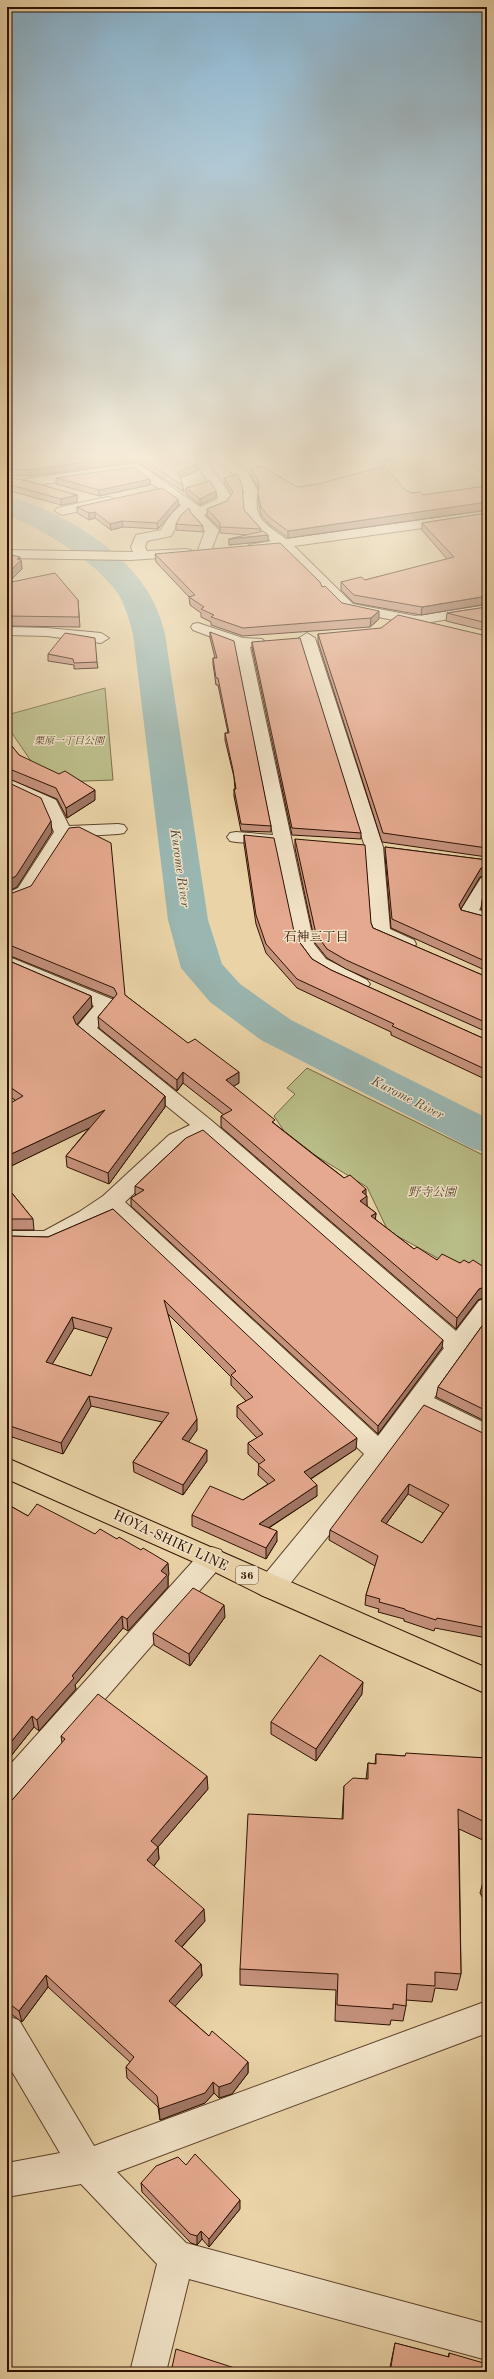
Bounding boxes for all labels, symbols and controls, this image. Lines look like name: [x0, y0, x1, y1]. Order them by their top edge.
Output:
park label: 栗原一丁目公園: [34, 735, 106, 746]
water label: Kurome River: [167, 827, 192, 909]
district label: 石神三丁目: [283, 930, 349, 944]
water label: Kurome River: [368, 1074, 446, 1122]
park label: 野寺公園: [408, 1185, 458, 1199]
street label: HOYA-SHIKI LINE: [111, 1508, 230, 1574]
road number: 36: [236, 1566, 258, 1584]

